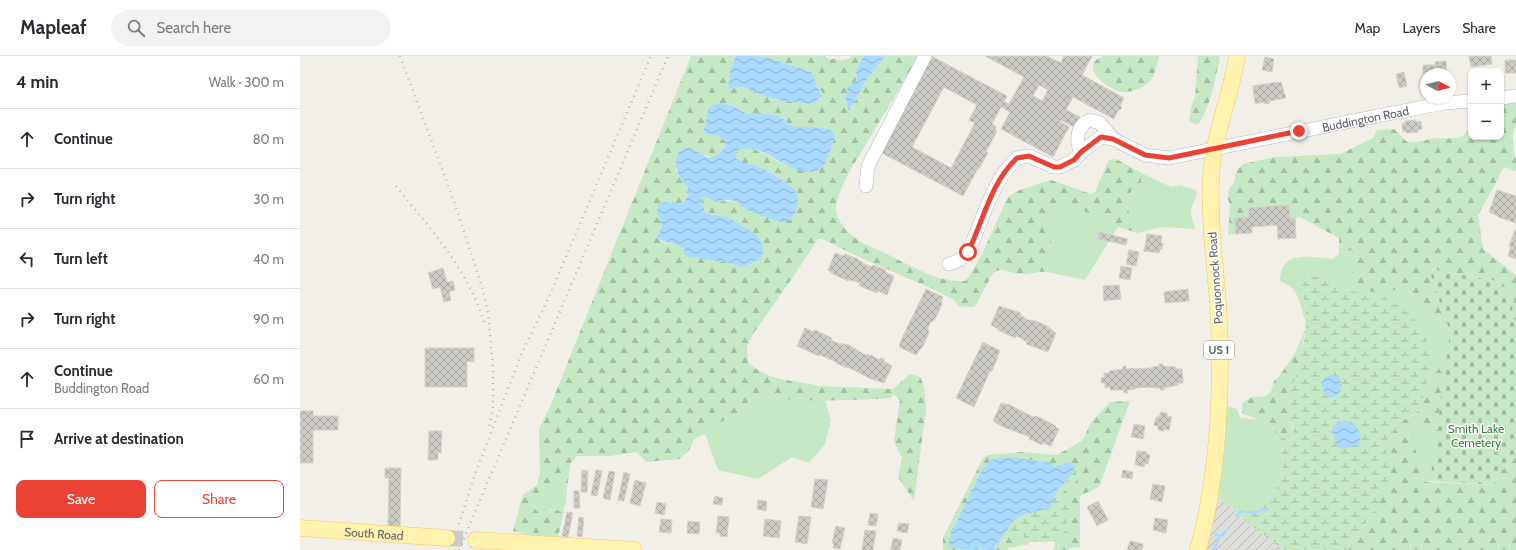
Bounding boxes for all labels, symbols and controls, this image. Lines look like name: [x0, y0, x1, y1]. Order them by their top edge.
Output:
search box: [111, 10, 391, 46]
text: Mapleaf: [20, 16, 87, 39]
icon: search: [125, 17, 147, 39]
text: Search here: [157, 19, 231, 37]
text: Map: [1355, 19, 1380, 37]
text: Layers: [1402, 19, 1440, 37]
text: Share: [1462, 19, 1496, 37]
north arrow: [1420, 68, 1456, 104]
map controls: [1468, 68, 1504, 140]
button: +: [1468, 68, 1504, 104]
text: 4 min: [16, 72, 59, 92]
text: Walk · 300 m: [209, 74, 284, 90]
street label: Buddington Road: [1321, 103, 1410, 134]
button: −: [1468, 104, 1504, 140]
route end: [1290, 122, 1308, 140]
icon: ahead: [16, 128, 38, 150]
text: Continue: [54, 130, 113, 148]
text: 80 m: [253, 131, 284, 147]
icon: right: [16, 188, 38, 210]
text: Turn right: [54, 190, 115, 208]
text: 30 m: [254, 191, 284, 207]
street label: Poquonnock Road: [1204, 231, 1226, 325]
route start: [959, 243, 977, 261]
icon: left: [16, 248, 38, 270]
text: Turn left: [54, 250, 108, 268]
text: 40 m: [253, 251, 284, 267]
icon: right: [16, 308, 38, 330]
text: Turn right: [54, 310, 115, 328]
text: 90 m: [253, 311, 284, 327]
road number: US 1: [1204, 341, 1234, 359]
text: Continue: [54, 362, 113, 380]
icon: ahead: [16, 368, 38, 390]
text: 60 m: [253, 371, 284, 387]
text: Buddington Road: [54, 380, 149, 396]
park label: Smith Lake Cemetery: [1448, 421, 1504, 450]
icon: arrive: [16, 428, 38, 450]
text: Arrive at destination: [54, 430, 184, 448]
button: Save: [16, 480, 146, 518]
button: Share: [154, 480, 284, 518]
street label: South Road: [344, 524, 404, 543]

